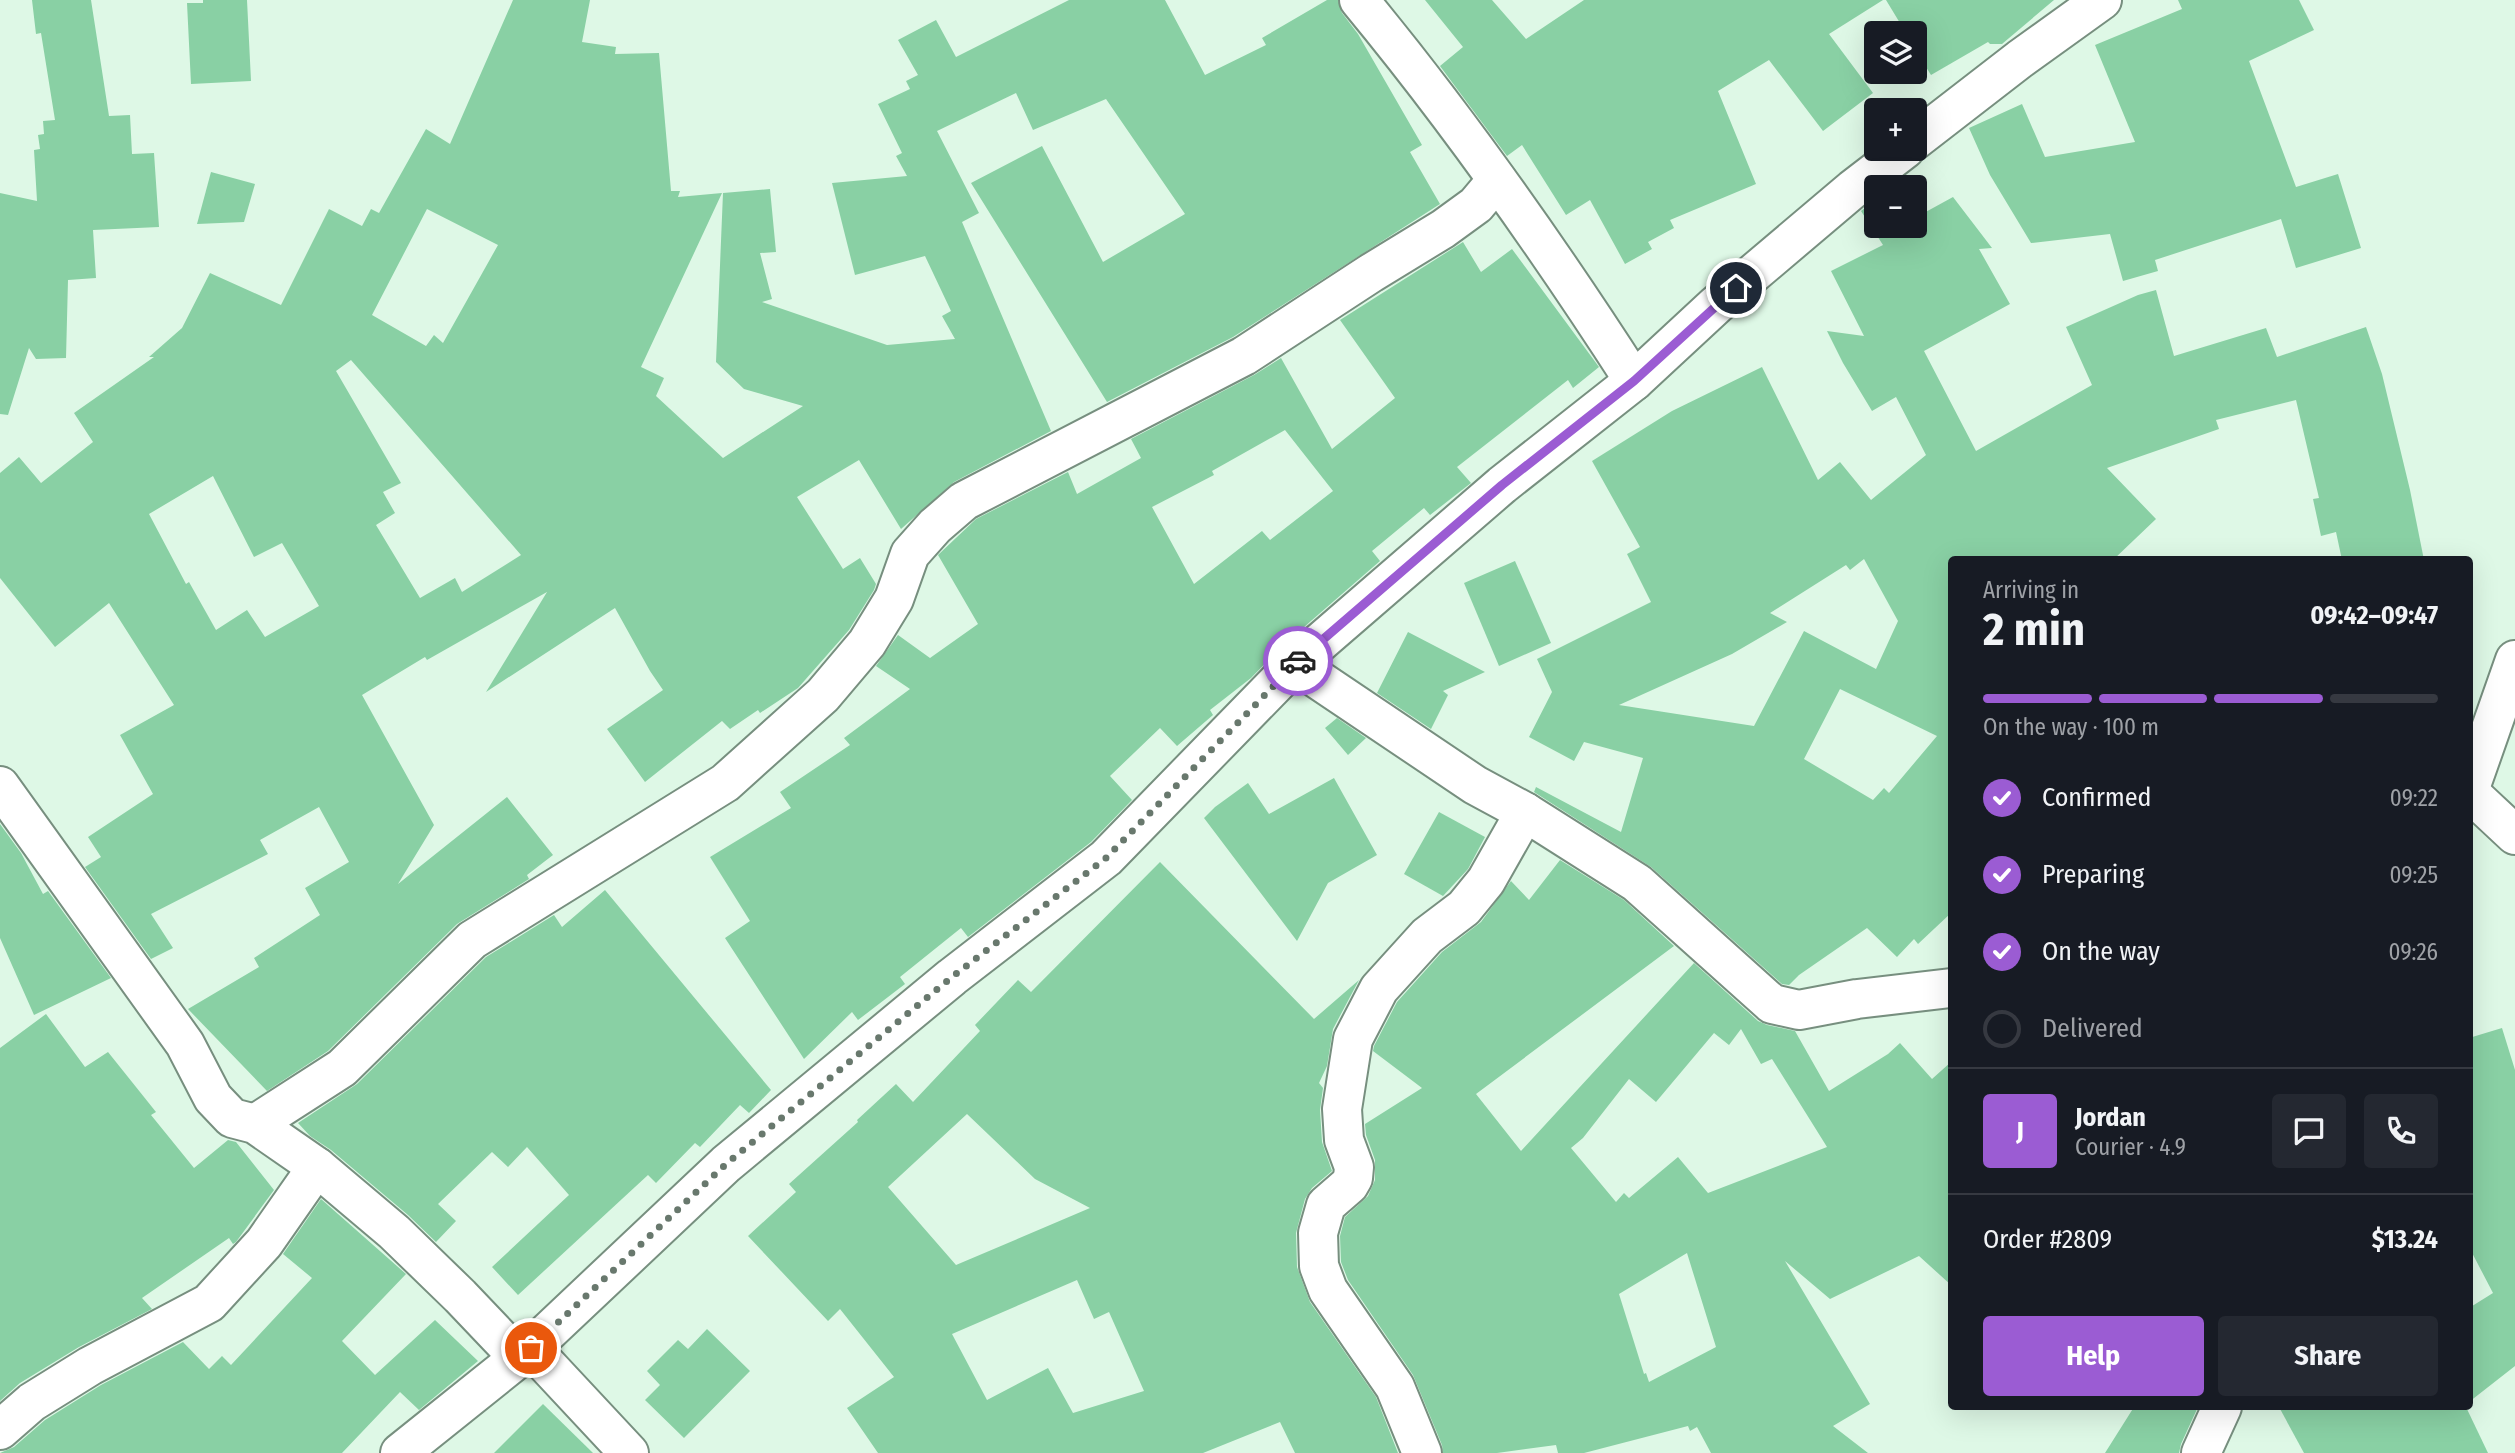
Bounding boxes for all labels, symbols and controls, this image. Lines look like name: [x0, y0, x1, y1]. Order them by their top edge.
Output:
map controls: [1864, 21, 1927, 238]
button: layers: [1864, 21, 1927, 84]
button: +: [1864, 98, 1927, 161]
button: −: [1864, 175, 1927, 238]
pin: [1706, 258, 1766, 318]
icon: home: [1717, 269, 1755, 307]
text: Arriving in: [1983, 576, 2079, 604]
text: 09:42–09:47: [2310, 600, 2438, 631]
text: 2 min: [1983, 602, 2085, 657]
courier: [1263, 626, 1333, 696]
icon: car: [1279, 642, 1317, 680]
text: On the way · 100 m: [1983, 713, 2159, 741]
icon: check: [1983, 779, 2021, 817]
text: Confirmed: [2042, 782, 2152, 813]
text: 09:22: [2390, 784, 2438, 812]
icon: check: [1983, 856, 2021, 894]
text: Preparing: [2042, 859, 2144, 890]
text: 09:25: [2389, 861, 2438, 889]
icon: check: [1983, 933, 2021, 971]
text: On the way: [2042, 936, 2160, 967]
text: 09:26: [2389, 938, 2438, 966]
text: Delivered: [2042, 1013, 2143, 1044]
button: chat: [2272, 1094, 2346, 1168]
button: phone: [2364, 1094, 2438, 1168]
text: Jordan: [2075, 1102, 2146, 1133]
text: J: [2016, 1116, 2024, 1147]
text: Courier · 4.9: [2075, 1133, 2186, 1161]
text: Order #2809: [1983, 1224, 2112, 1255]
text: $13.24: [2372, 1224, 2438, 1255]
button: Help: [1983, 1316, 2204, 1396]
button: Share: [2218, 1316, 2438, 1396]
pin: [501, 1318, 561, 1378]
icon: bag: [512, 1329, 550, 1367]

